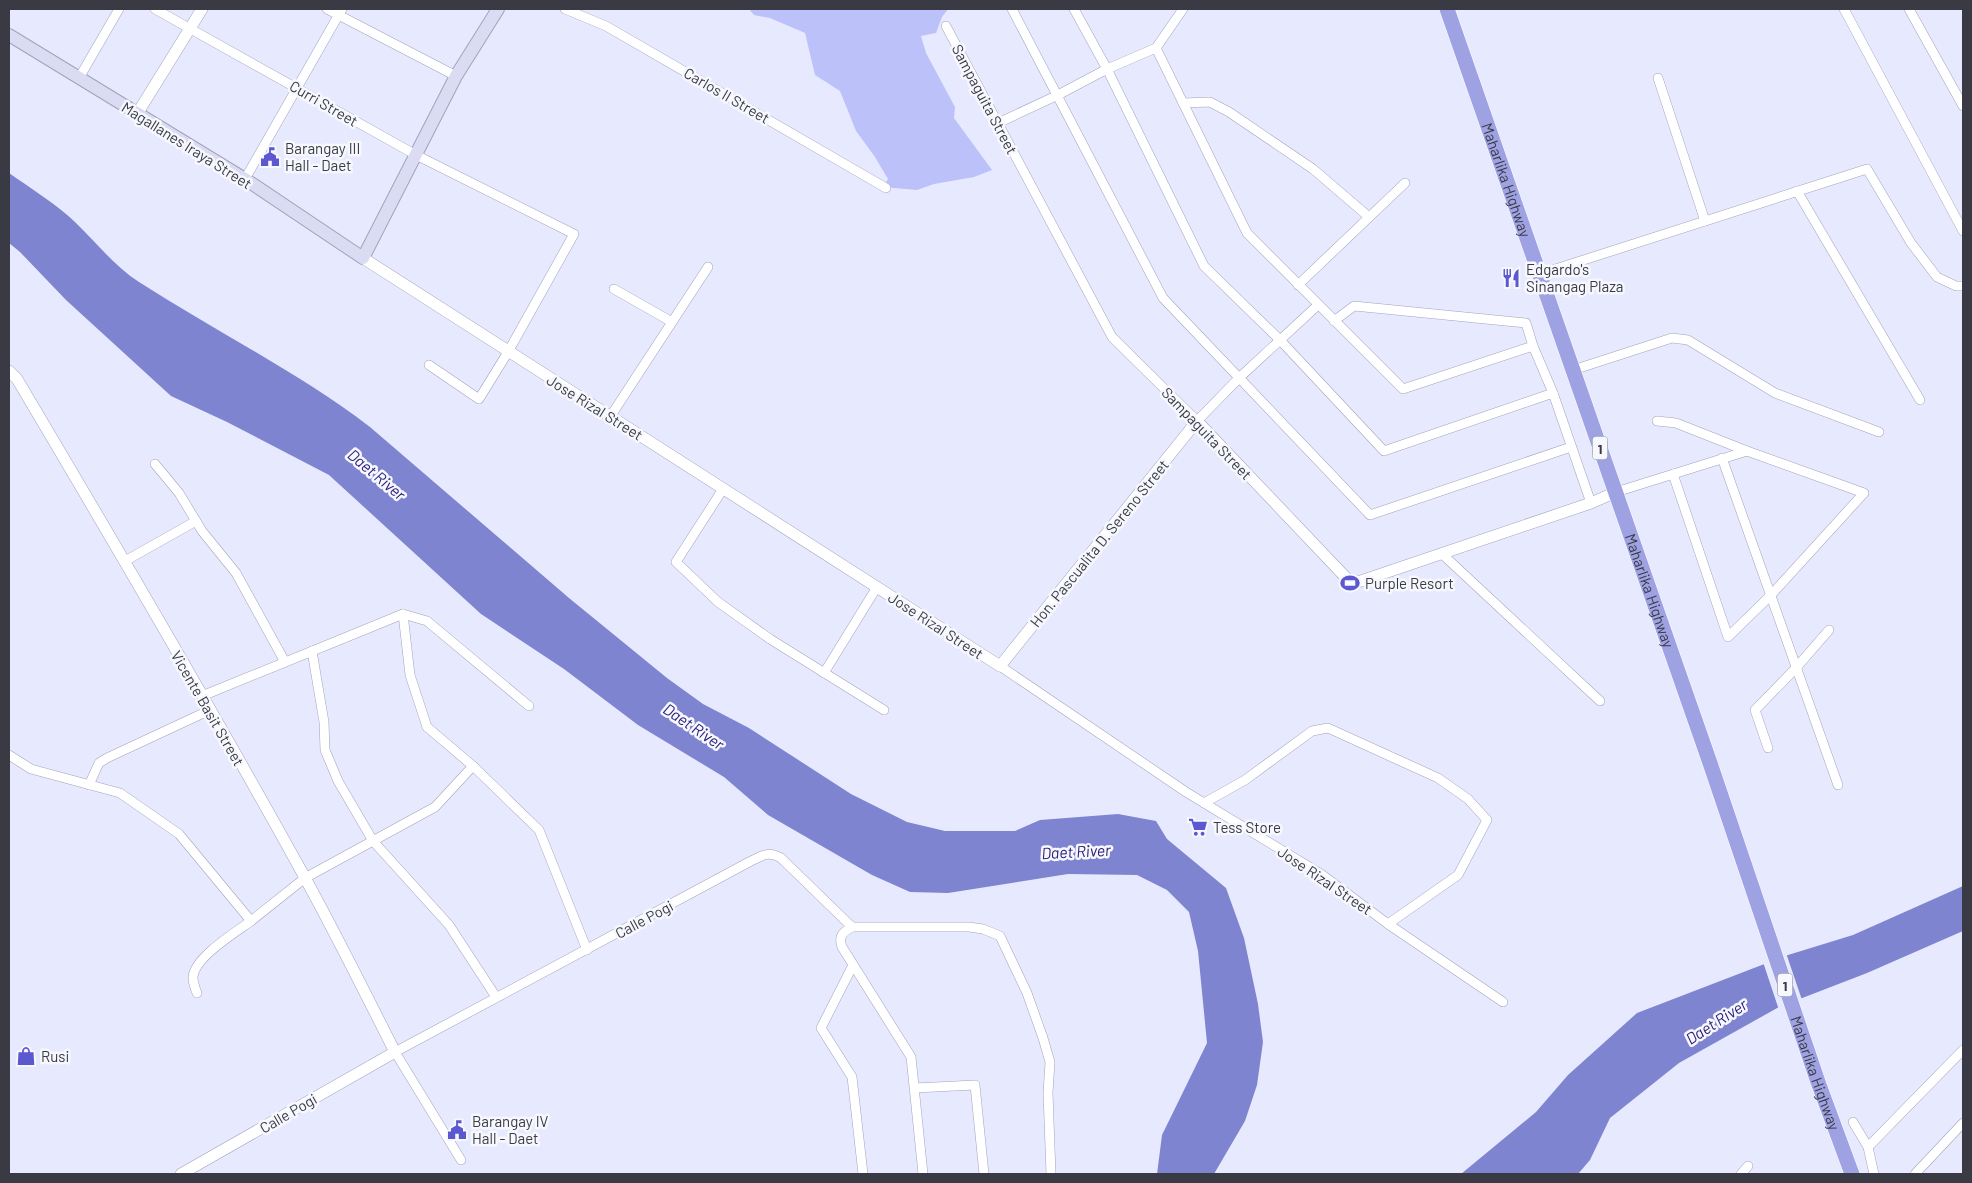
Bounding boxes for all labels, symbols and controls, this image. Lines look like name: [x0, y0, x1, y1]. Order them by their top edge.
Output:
street label: Sampaguita Street: [948, 41, 1022, 157]
street label: Carlos II Street: [681, 63, 773, 127]
street label: Curri Street: [287, 76, 361, 130]
street label: Magallanes Iraya Street: [119, 98, 255, 192]
street label: Maharlika Highway: [1478, 120, 1535, 239]
place label: Barangay III Hall - Daet: [285, 139, 360, 174]
public building icon: Barangay III Hall - Daet: [259, 146, 281, 168]
place label: Edgardo's Sinangag Plaza: [1526, 260, 1623, 295]
restaurant icon: Edgardo's Sinangag Plaza: [1500, 267, 1522, 289]
street label: Jose Rizal Street: [544, 370, 646, 444]
street label: Sampaguita Street: [1158, 383, 1256, 483]
road number: 1: [1592, 436, 1608, 459]
water label: Daet River: [344, 444, 411, 504]
street label: Hon. Pascualita D. Sereno Street: [1026, 456, 1172, 630]
street label: Maharlika Highway: [1622, 531, 1678, 650]
sports icon: Purple Resort: [1339, 572, 1361, 594]
place label: Purple Resort: [1365, 574, 1454, 592]
street label: Jose Rizal Street: [885, 588, 987, 662]
street label: Vicente Basit Street: [168, 647, 248, 769]
water label: Daet River: [660, 699, 729, 754]
supermarket icon: Tess Store: [1187, 816, 1209, 838]
place label: Tess Store: [1213, 818, 1281, 836]
water label: Daet River: [1041, 840, 1112, 862]
street label: Jose Rizal Street: [1274, 842, 1376, 918]
street label: Calle Pogi: [612, 896, 676, 942]
road number: 1: [1778, 974, 1792, 996]
water label: Daet River: [1682, 993, 1751, 1048]
street label: Maharlika Highway: [1787, 1014, 1844, 1133]
shop icon: Rusi: [15, 1045, 37, 1067]
place label: Rusi: [41, 1047, 69, 1065]
street label: Calle Pogi: [256, 1089, 320, 1137]
place label: Barangay IV Hall - Daet: [472, 1112, 549, 1147]
public building icon: Barangay IV Hall - Daet: [446, 1119, 468, 1141]

